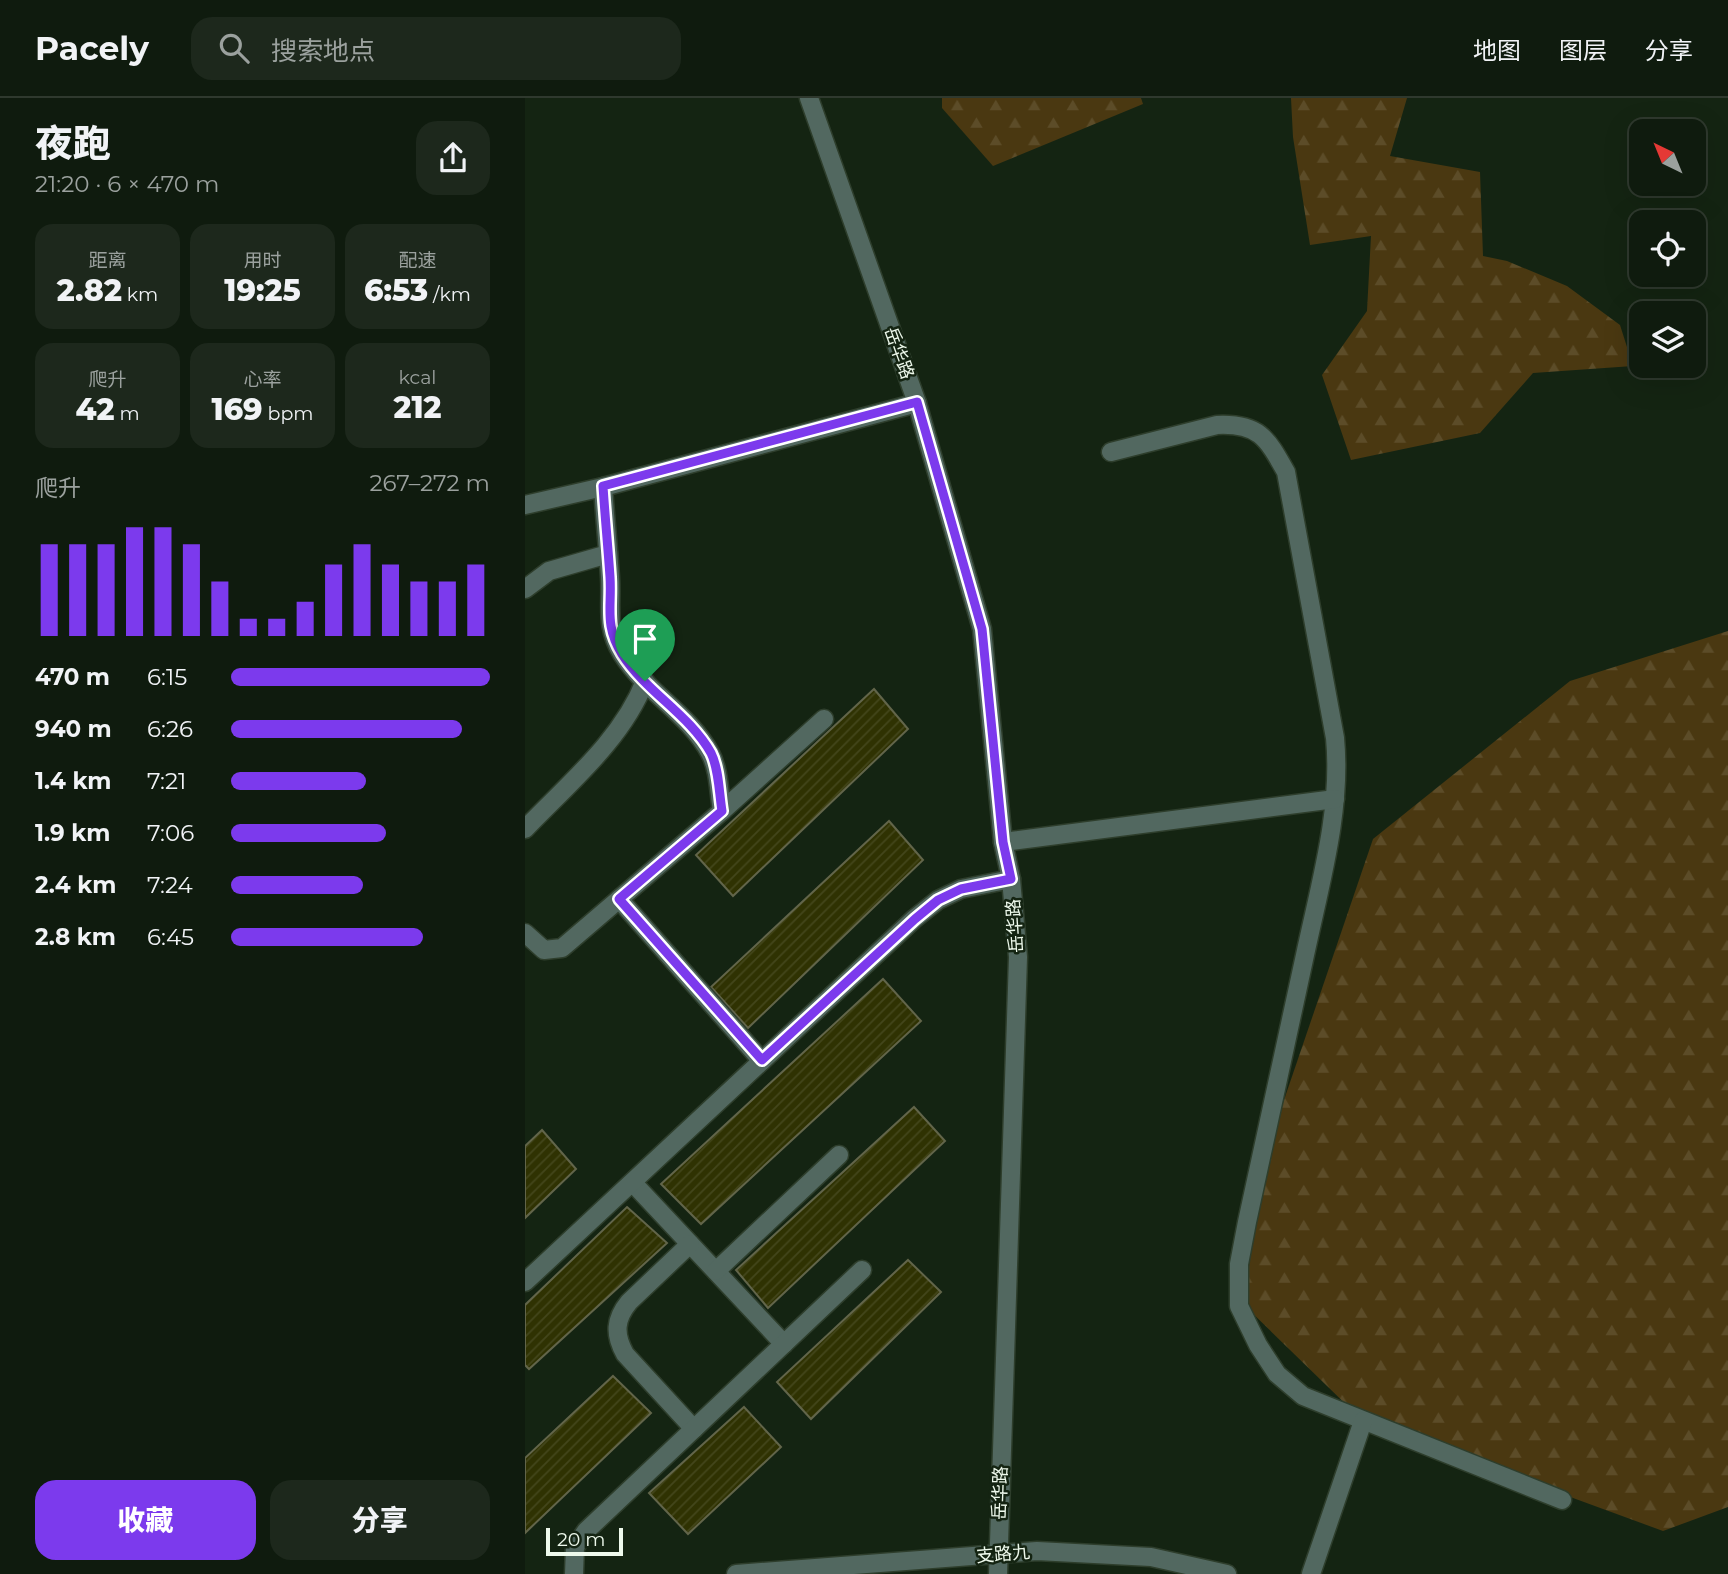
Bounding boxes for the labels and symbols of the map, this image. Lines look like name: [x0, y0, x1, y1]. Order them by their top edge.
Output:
north arrow: [1629, 119, 1706, 196]
street label: 岳华路: [879, 324, 919, 382]
pin: [615, 609, 675, 681]
street label: 岳华路: [1002, 898, 1028, 954]
street label: 岳华路: [988, 1466, 1012, 1520]
scale bar: [546, 1525, 623, 1557]
street label: 支路九: [975, 1541, 1031, 1567]

